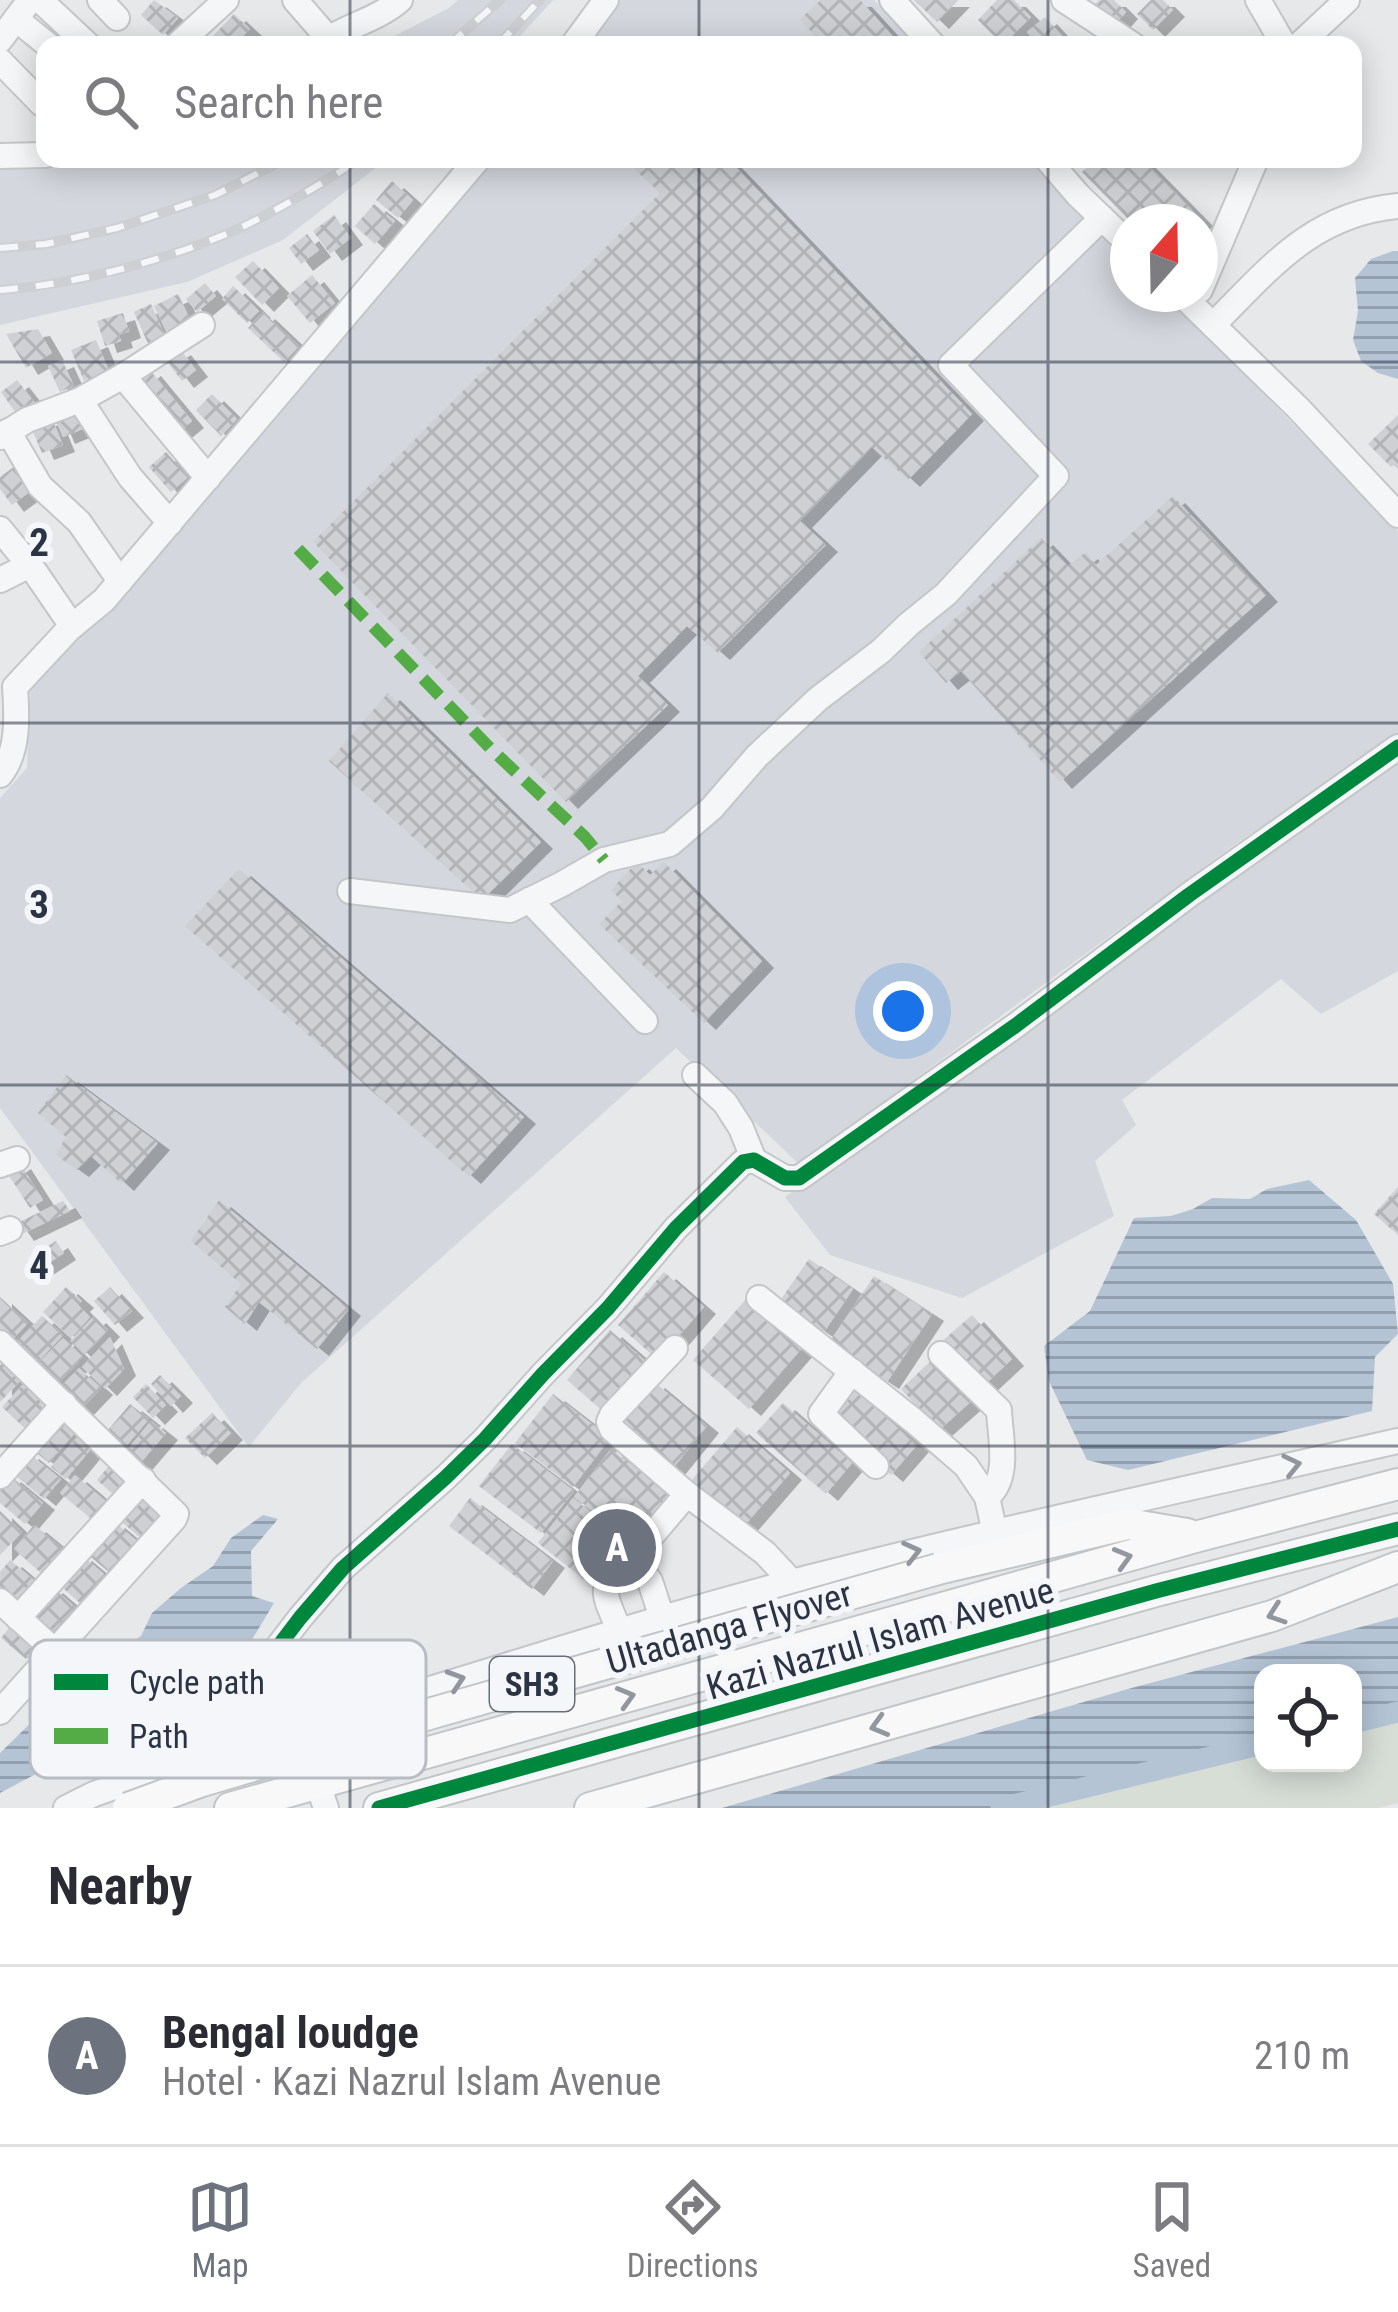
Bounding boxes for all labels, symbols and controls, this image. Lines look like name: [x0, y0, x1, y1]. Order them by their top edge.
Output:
search box: [36, 36, 1362, 168]
icon: search: [78, 69, 144, 135]
text: Search here: [174, 76, 383, 129]
north arrow: [1110, 204, 1218, 312]
text: 2: [29, 520, 49, 566]
text: 3: [29, 882, 49, 928]
your location: [873, 981, 933, 1041]
text: 4: [29, 1243, 49, 1289]
one-way arrow: [1282, 1454, 1302, 1479]
pin: A: [578, 1503, 656, 1593]
one-way arrow: [902, 1541, 922, 1566]
one-way arrow: [1111, 1547, 1132, 1572]
street label: Kazi Nazrul Islam Avenue: [702, 1569, 1059, 1709]
street label: Ultadanga Flyover: [602, 1573, 857, 1683]
one-way arrow: [1266, 1599, 1287, 1624]
legend: [30, 1640, 426, 1778]
road number: SH3: [490, 1657, 574, 1711]
text: Cycle path: [129, 1663, 265, 1702]
map controls: [1254, 1664, 1362, 1772]
button: locate: [1254, 1664, 1362, 1772]
one-way arrow: [445, 1670, 466, 1695]
one-way arrow: [615, 1686, 636, 1711]
one-way arrow: [870, 1712, 890, 1737]
text: Path: [129, 1717, 189, 1756]
text: Nearby: [48, 1857, 192, 1916]
text: Bengal loudge: [162, 2006, 419, 2059]
text: A: [75, 2033, 99, 2079]
text: 210 m: [1254, 2033, 1350, 2079]
text: Hotel · Kazi Nazrul Islam Avenue: [162, 2059, 661, 2105]
tab: Map: [187, 2174, 253, 2285]
tab: Directions: [627, 2174, 759, 2285]
tab: Saved: [1133, 2174, 1211, 2285]

